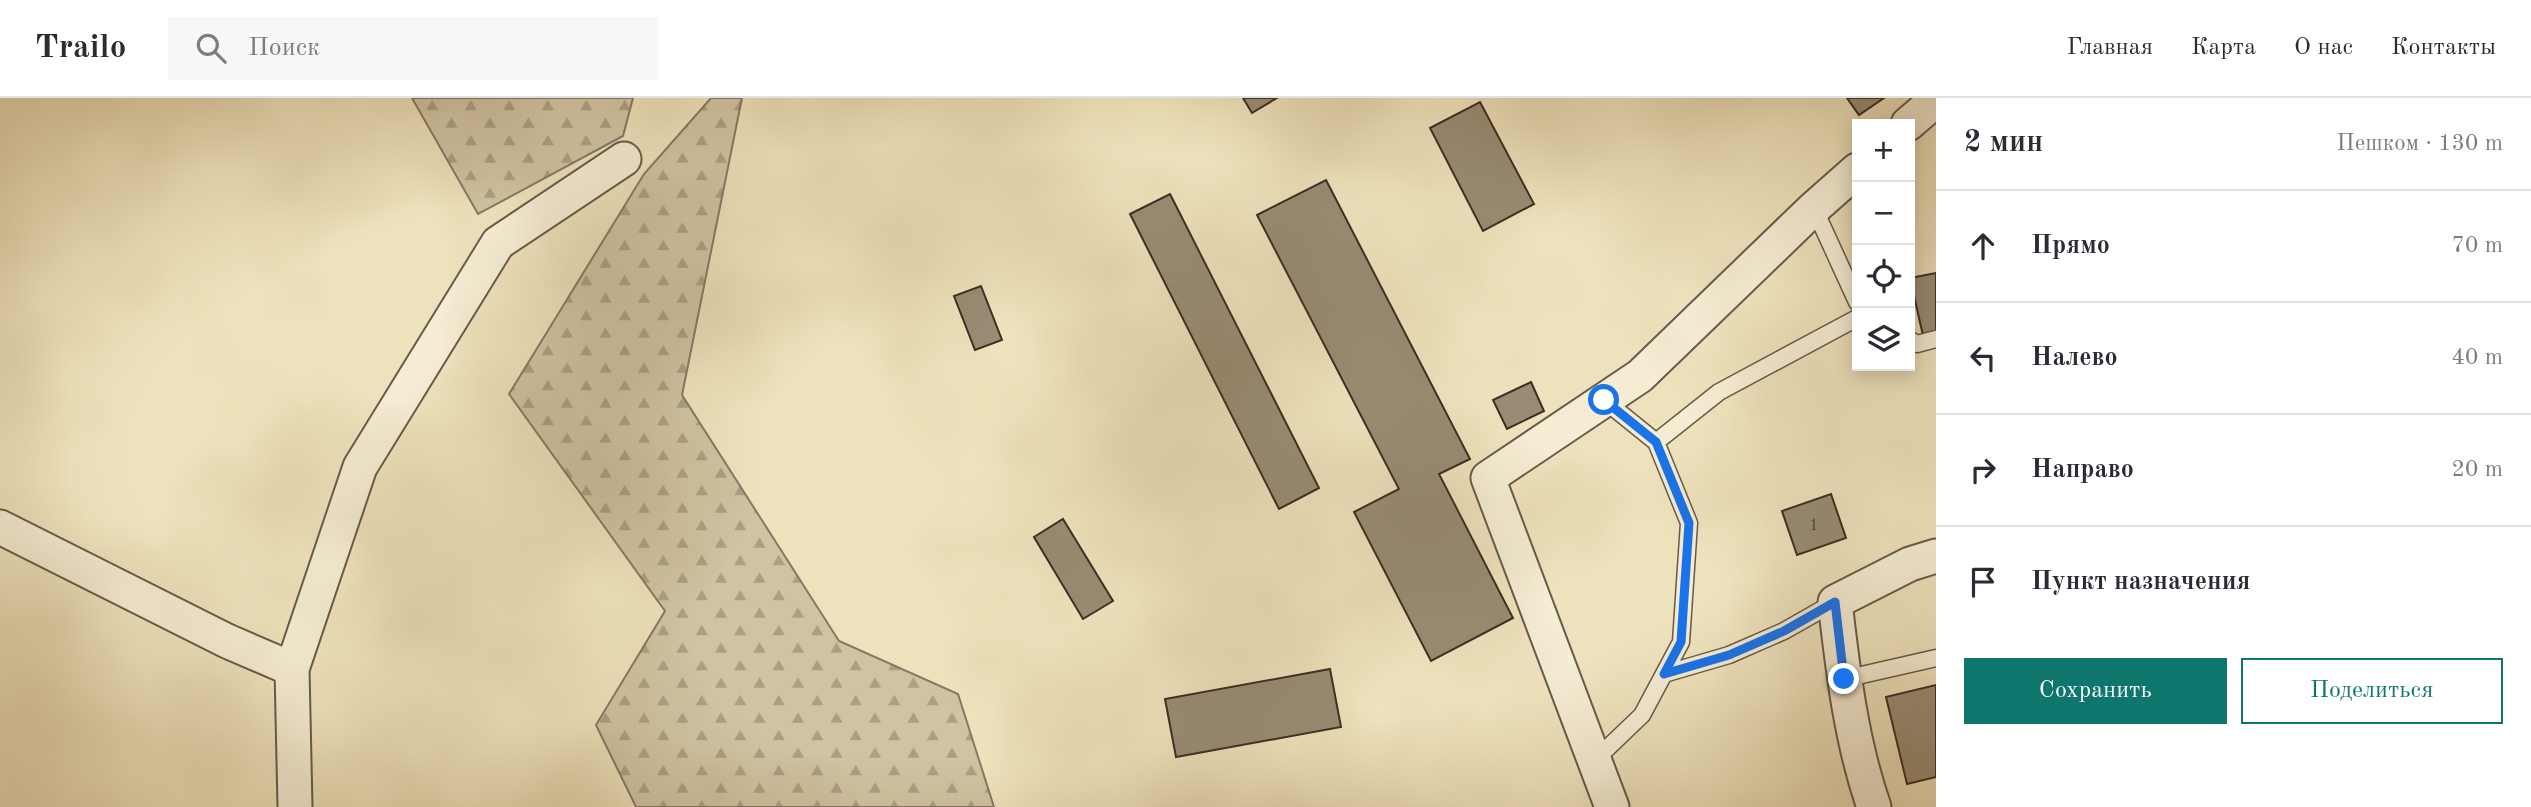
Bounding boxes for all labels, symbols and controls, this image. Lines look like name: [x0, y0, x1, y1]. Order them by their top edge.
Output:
search box: [168, 17, 658, 80]
icon: search: [192, 29, 230, 67]
text: Trailo: [35, 32, 126, 65]
text: Поиск: [248, 35, 320, 61]
text: Главная: [2067, 36, 2153, 60]
text: Карта: [2191, 36, 2256, 60]
text: О нас: [2294, 36, 2353, 60]
text: Контакты: [2391, 36, 2496, 60]
map controls: [1852, 119, 1915, 371]
button: +: [1852, 119, 1915, 182]
text: 2 мин: [1964, 128, 2043, 158]
text: Пешком · 130 m: [2337, 132, 2503, 155]
button: −: [1852, 182, 1915, 245]
icon: ahead: [1964, 227, 2002, 265]
text: Прямо: [2031, 233, 2110, 259]
text: 70 m: [2452, 234, 2503, 257]
button: locate: [1852, 245, 1915, 308]
button: layers: [1852, 308, 1915, 371]
icon: left: [1964, 339, 2002, 377]
text: Налево: [2031, 345, 2118, 371]
text: 40 m: [2452, 346, 2503, 369]
route start: [1588, 384, 1619, 415]
icon: right: [1964, 451, 2002, 489]
text: Направо: [2031, 457, 2134, 483]
text: 20 m: [2452, 458, 2503, 481]
house number: 1: [1809, 518, 1819, 534]
icon: arrive: [1964, 563, 2002, 601]
text: Пункт назначения: [2031, 569, 2250, 595]
button: Сохранить: [1964, 658, 2227, 724]
button: Поделиться: [2241, 658, 2503, 724]
route end: [1828, 663, 1859, 694]

